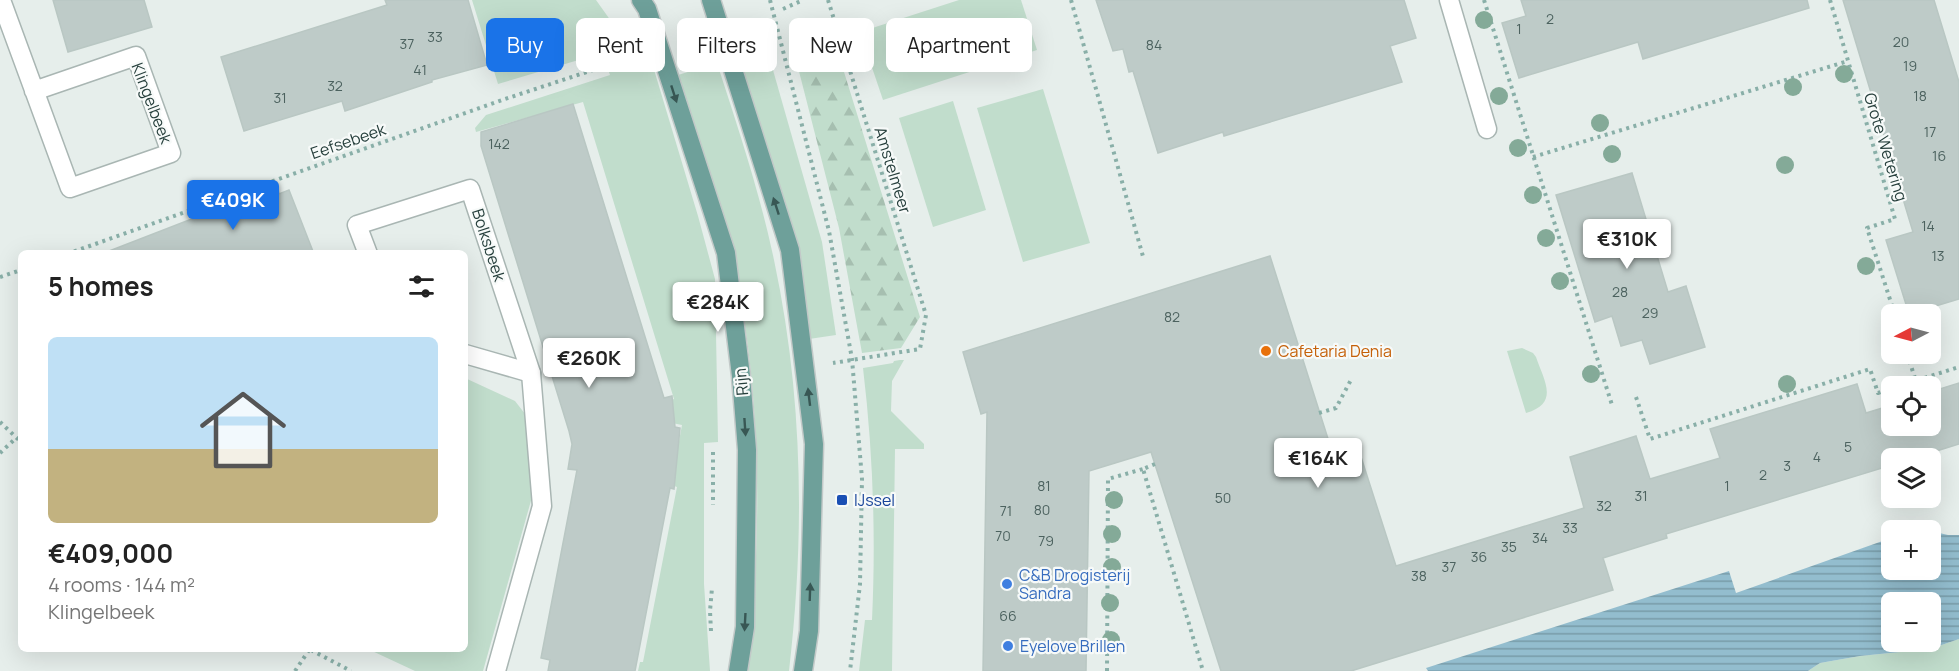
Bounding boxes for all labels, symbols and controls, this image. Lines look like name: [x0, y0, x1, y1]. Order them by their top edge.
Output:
house number: 2: [1546, 9, 1554, 28]
chip: Buy: [486, 18, 564, 72]
chip: Rent: [576, 18, 665, 72]
chip: Filters: [677, 18, 777, 72]
chip: New: [789, 18, 874, 72]
chip: Apartment: [886, 18, 1032, 72]
house number: 1: [1516, 19, 1522, 38]
house number: 33: [427, 27, 443, 46]
house number: 20: [1893, 32, 1909, 51]
house number: 37: [400, 34, 414, 53]
house number: 84: [1146, 35, 1162, 54]
house number: 19: [1903, 56, 1917, 75]
street label: Klingelbeek: [126, 59, 178, 148]
house number: 41: [413, 60, 427, 79]
house number: 32: [327, 76, 343, 95]
one-way arrow: [670, 85, 679, 103]
house number: 18: [1913, 86, 1927, 105]
house number: 31: [273, 88, 287, 107]
street label: Grote Wetering: [1859, 90, 1913, 204]
street label: Eefsebeek: [308, 118, 389, 164]
house number: 17: [1924, 122, 1936, 141]
street label: Amstelmeer: [869, 124, 917, 216]
house number: 142: [488, 134, 510, 153]
house number: 16: [1932, 146, 1946, 165]
pin: €409K: [191, 180, 275, 231]
text: €409K: [201, 186, 265, 213]
one-way arrow: [771, 197, 781, 215]
street label: Bolksbeek: [467, 206, 511, 285]
house number: 14: [1921, 216, 1935, 235]
pin: €310K: [1585, 219, 1669, 270]
text: €310K: [1597, 225, 1657, 252]
house number: 13: [1931, 246, 1945, 265]
text: 5 homes: [48, 268, 154, 304]
icon: filters: [405, 270, 438, 303]
pin: €284K: [676, 282, 760, 333]
house number: 28: [1612, 282, 1628, 301]
text: €284K: [687, 288, 749, 315]
house number: 29: [1642, 303, 1658, 322]
north arrow: [1881, 304, 1941, 364]
map controls: [1881, 304, 1941, 652]
house number: 82: [1164, 307, 1180, 326]
pin: €260K: [547, 338, 631, 389]
place label: Cafetaria Denia: [1278, 340, 1392, 362]
text: €260K: [557, 344, 621, 371]
marker: Cafetaria Denia: [1259, 344, 1273, 358]
street label: Rijn: [729, 367, 753, 397]
icon: home: [189, 376, 297, 484]
button: locate: [1881, 376, 1941, 436]
one-way arrow: [804, 388, 813, 407]
one-way arrow: [740, 418, 750, 437]
house number: 5: [1844, 437, 1852, 456]
pin: €164K: [1276, 438, 1360, 489]
text: €164K: [1288, 444, 1348, 471]
house number: 4: [1813, 447, 1821, 466]
button: layers: [1881, 448, 1941, 508]
house number: 3: [1783, 456, 1791, 475]
house number: 2: [1759, 465, 1767, 484]
house number: 81: [1037, 476, 1051, 495]
house number: 1: [1724, 476, 1730, 495]
house number: 31: [1634, 486, 1648, 505]
house number: 50: [1215, 488, 1231, 507]
place label: IJssel: [854, 489, 895, 511]
marker: IJssel: [835, 493, 849, 507]
house number: 32: [1596, 496, 1612, 515]
house number: 80: [1034, 500, 1050, 519]
house number: 71: [1000, 501, 1012, 520]
house number: 33: [1562, 518, 1578, 537]
button: +: [1881, 520, 1941, 580]
house number: 70: [995, 526, 1011, 545]
house number: 34: [1532, 528, 1548, 547]
house number: 79: [1038, 531, 1054, 550]
text: €409,000: [48, 535, 173, 571]
house number: 35: [1501, 537, 1517, 556]
house number: 36: [1471, 547, 1487, 566]
house number: 37: [1442, 557, 1456, 576]
place label: C&B Drogisterij Sandra: [1019, 564, 1130, 604]
house number: 38: [1411, 566, 1427, 585]
text: 4 rooms · 144 m²: [48, 571, 195, 598]
marker: C&B Drogisterij Sandra: [1000, 577, 1014, 591]
one-way arrow: [805, 582, 815, 601]
button: −: [1881, 592, 1941, 652]
text: Klingelbeek: [48, 598, 154, 625]
house number: 66: [999, 606, 1017, 625]
one-way arrow: [740, 612, 749, 631]
place label: Eyelove Brillen: [1020, 635, 1125, 657]
marker: Eyelove Brillen: [1001, 639, 1015, 653]

